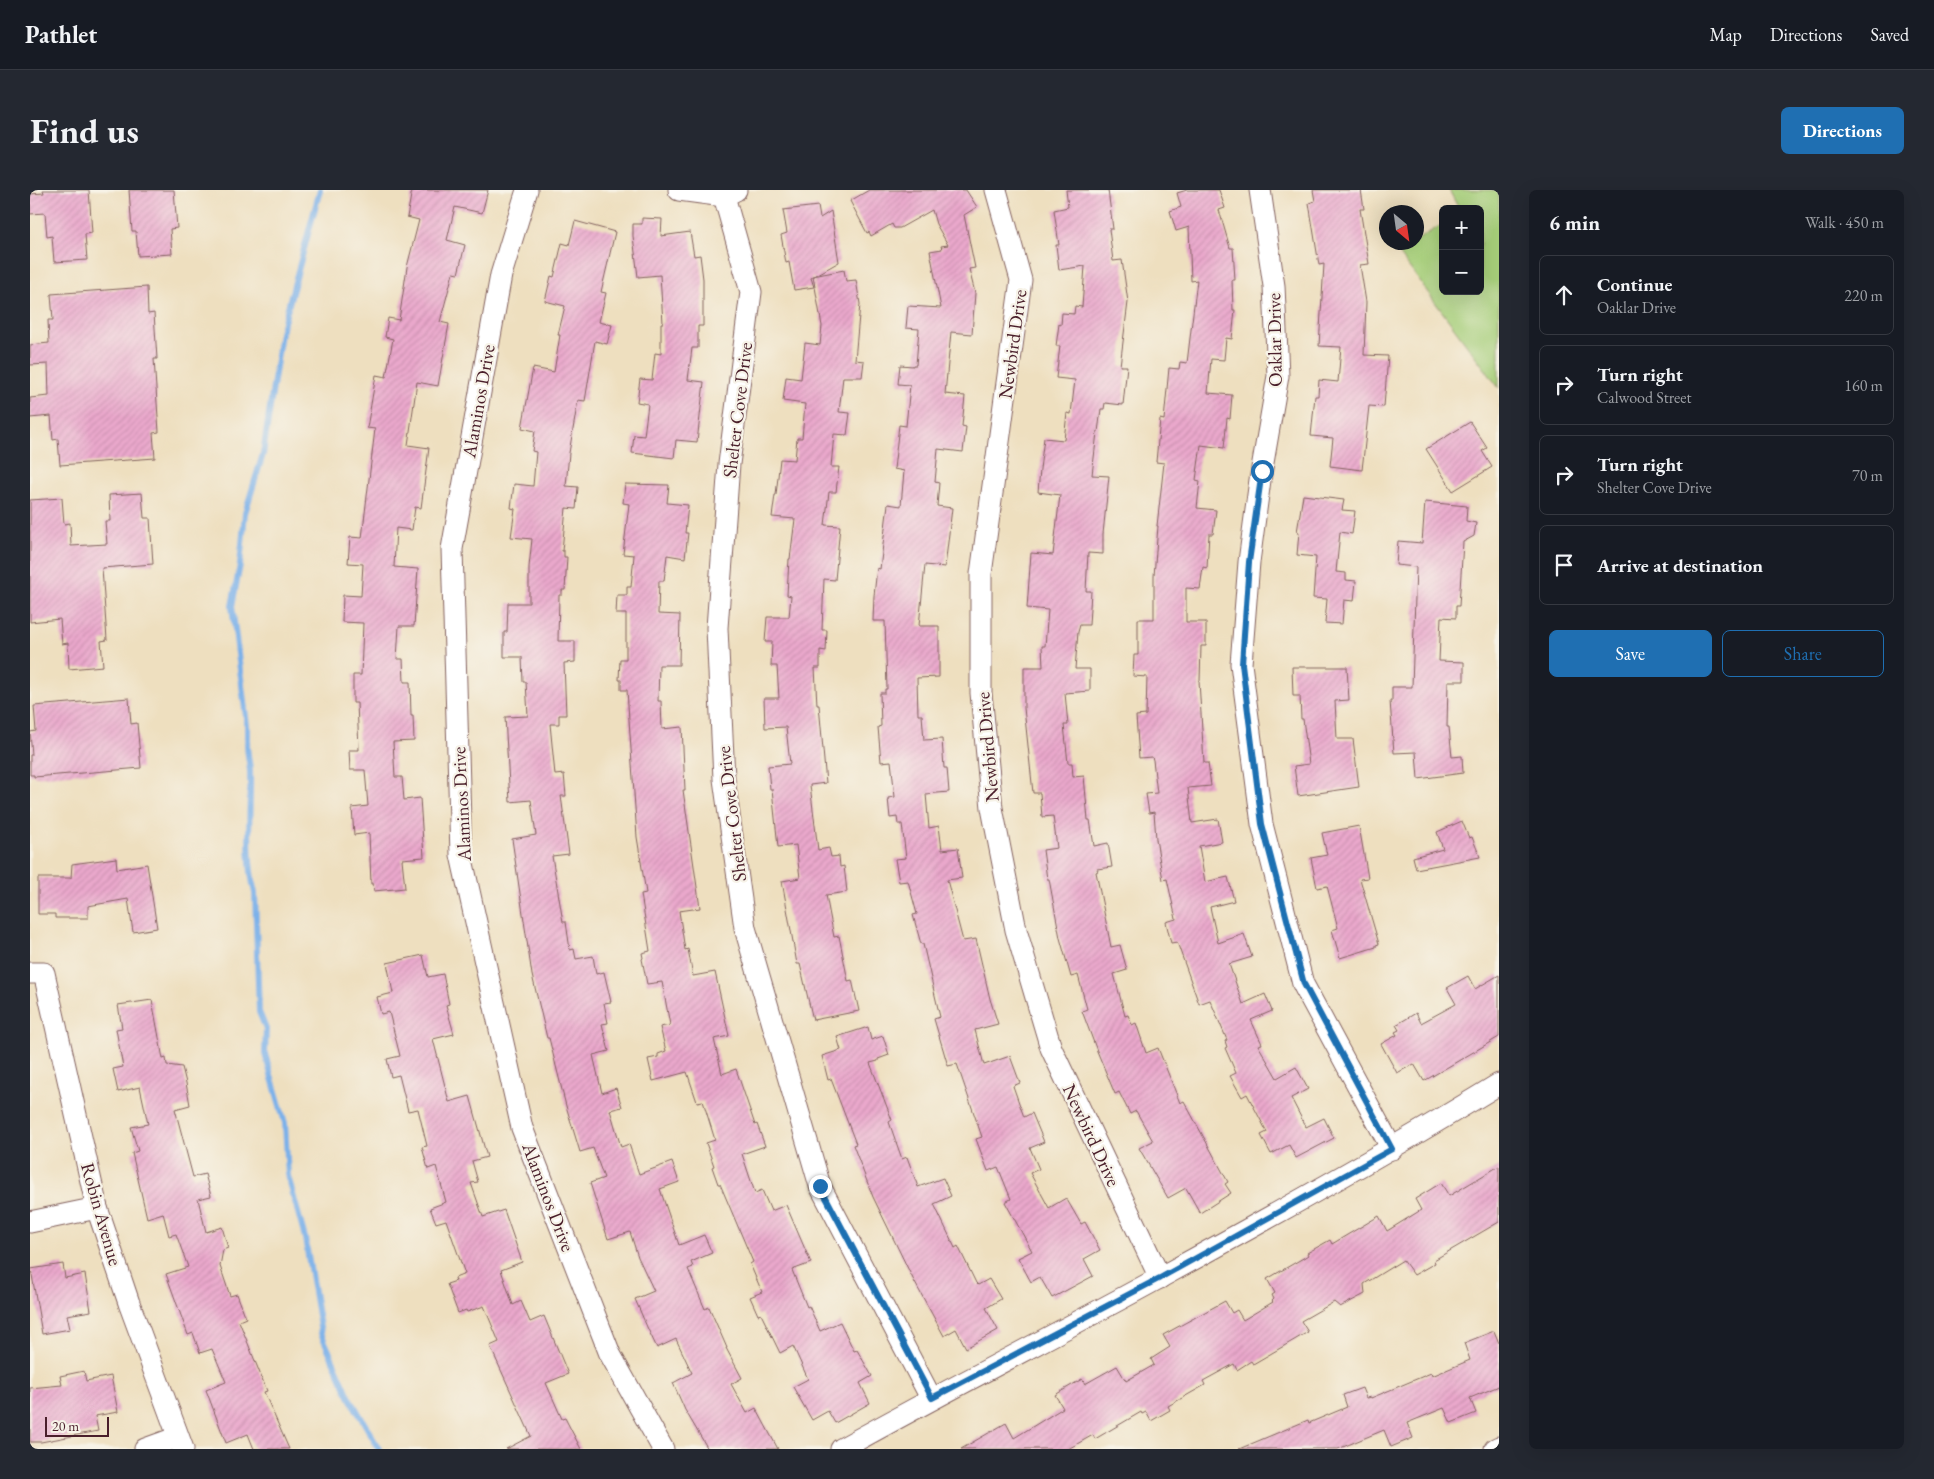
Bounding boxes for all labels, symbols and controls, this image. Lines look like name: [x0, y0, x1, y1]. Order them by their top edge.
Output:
text: Pathlet: [25, 19, 97, 50]
text: Map: [1710, 23, 1742, 46]
text: Directions: [1770, 23, 1842, 46]
text: Saved: [1870, 23, 1909, 46]
button: Directions: [1781, 107, 1904, 154]
text: Find us: [30, 108, 139, 153]
north arrow: [1379, 205, 1424, 250]
map controls: [1439, 205, 1484, 295]
button: +: [1439, 205, 1484, 250]
text: 6 min: [1549, 209, 1600, 236]
text: Walk · 450 m: [1805, 212, 1884, 233]
button: −: [1439, 250, 1484, 295]
text: Continue: [1597, 272, 1672, 297]
icon: ahead: [1550, 281, 1578, 309]
text: 220 m: [1844, 285, 1883, 306]
street label: Newbird Drive: [992, 288, 1033, 400]
street label: Oaklar Drive: [1261, 293, 1288, 387]
text: Oaklar Drive: [1597, 297, 1676, 318]
street label: Shelter Cove Drive: [717, 341, 758, 479]
street label: Alaminos Drive: [456, 342, 501, 461]
text: Turn right: [1597, 362, 1683, 387]
icon: right: [1550, 371, 1578, 399]
text: 160 m: [1844, 375, 1883, 396]
text: Calwood Street: [1597, 387, 1691, 408]
text: Turn right: [1597, 452, 1683, 477]
route start: [1251, 460, 1274, 483]
icon: right: [1550, 461, 1578, 489]
text: 70 m: [1852, 465, 1883, 486]
text: Shelter Cove Drive: [1597, 477, 1712, 498]
icon: arrive: [1550, 551, 1578, 579]
text: Arrive at destination: [1597, 553, 1763, 578]
button: Save: [1549, 630, 1712, 677]
button: Share: [1722, 630, 1884, 677]
street label: Newbird Drive: [970, 691, 1005, 803]
street label: Shelter Cove Drive: [711, 745, 752, 883]
street label: Alaminos Drive: [446, 746, 477, 863]
street label: Newbird Drive: [1057, 1080, 1126, 1190]
street label: Alaminos Drive: [516, 1138, 581, 1255]
street label: Robin Avenue: [75, 1160, 128, 1268]
route end: [809, 1175, 832, 1198]
scale bar: [45, 1414, 109, 1437]
text: 20 m: [52, 1417, 79, 1435]

